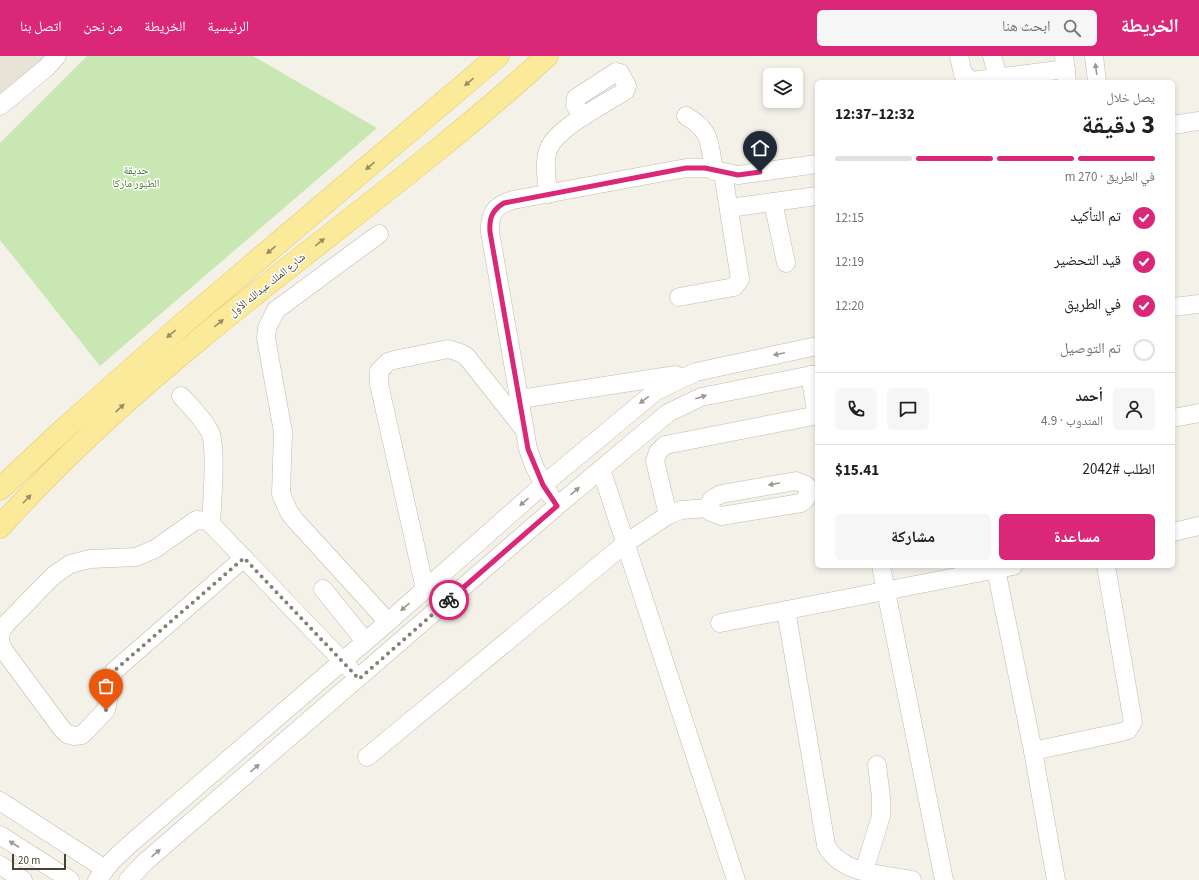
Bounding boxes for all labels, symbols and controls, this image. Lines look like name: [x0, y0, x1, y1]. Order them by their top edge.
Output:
search box: [817, 10, 1097, 46]
text: الخريطة: [1121, 13, 1179, 40]
text: ابحث هنا: [1002, 16, 1051, 37]
text: اتصل بنا: [20, 17, 62, 37]
text: من نحن: [84, 17, 122, 37]
text: الخريطة: [144, 17, 186, 37]
text: الرئيسية: [208, 17, 249, 37]
icon: search: [1061, 17, 1083, 39]
one-way arrow: [1093, 63, 1099, 75]
map controls: [763, 68, 803, 108]
button: layers: [763, 68, 803, 108]
one-way arrow: [464, 78, 475, 87]
text: يصل خلال: [1106, 89, 1155, 107]
text: 12:32–12:37: [835, 104, 915, 125]
text: 3 دقيقة: [1081, 106, 1155, 143]
pin: [743, 131, 777, 172]
icon: home: [749, 137, 771, 159]
one-way arrow: [365, 161, 375, 170]
park label: حديقة الطيور ماركا: [113, 163, 159, 191]
text: في الطريق · 270 m: [1065, 168, 1155, 186]
text: تم التأكيد: [1070, 206, 1121, 227]
icon: check: [1133, 207, 1155, 229]
text: 12:15: [835, 209, 864, 227]
one-way arrow: [315, 238, 326, 247]
one-way arrow: [265, 245, 276, 254]
street label: شارع الملك عبدالله الأول: [226, 249, 308, 321]
text: قيد التحضير: [1054, 250, 1121, 271]
icon: check: [1133, 251, 1155, 273]
text: 12:19: [835, 253, 864, 271]
text: في الطريق: [1064, 294, 1121, 315]
icon: check: [1133, 295, 1155, 317]
text: 12:20: [835, 297, 864, 315]
one-way arrow: [213, 319, 224, 328]
one-way arrow: [166, 329, 177, 338]
text: تم التوصيل: [1060, 338, 1121, 359]
one-way arrow: [773, 351, 785, 357]
text: أحمد: [1076, 386, 1103, 407]
button: phone: [835, 388, 877, 430]
button: chat: [887, 388, 929, 430]
button: person: [1113, 388, 1155, 430]
one-way arrow: [695, 394, 707, 400]
one-way arrow: [639, 396, 649, 404]
one-way arrow: [115, 404, 125, 413]
text: المندوب · 4.9: [1041, 412, 1103, 430]
text: الطلب #2042: [1083, 459, 1155, 480]
text: $15.41: [835, 460, 879, 481]
one-way arrow: [768, 482, 780, 488]
one-way arrow: [570, 486, 580, 495]
one-way arrow: [22, 494, 32, 504]
one-way arrow: [518, 498, 529, 507]
button: مشاركة: [835, 514, 991, 560]
button: مساعدة: [999, 514, 1155, 560]
courier: [429, 580, 469, 620]
icon: bike: [438, 589, 460, 611]
one-way arrow: [400, 602, 410, 611]
pin: [89, 669, 123, 710]
icon: bag: [95, 675, 117, 697]
one-way arrow: [249, 764, 260, 773]
one-way arrow: [8, 840, 20, 847]
one-way arrow: [151, 849, 161, 858]
scale bar: [12, 852, 66, 871]
text: 20 m: [18, 853, 40, 868]

